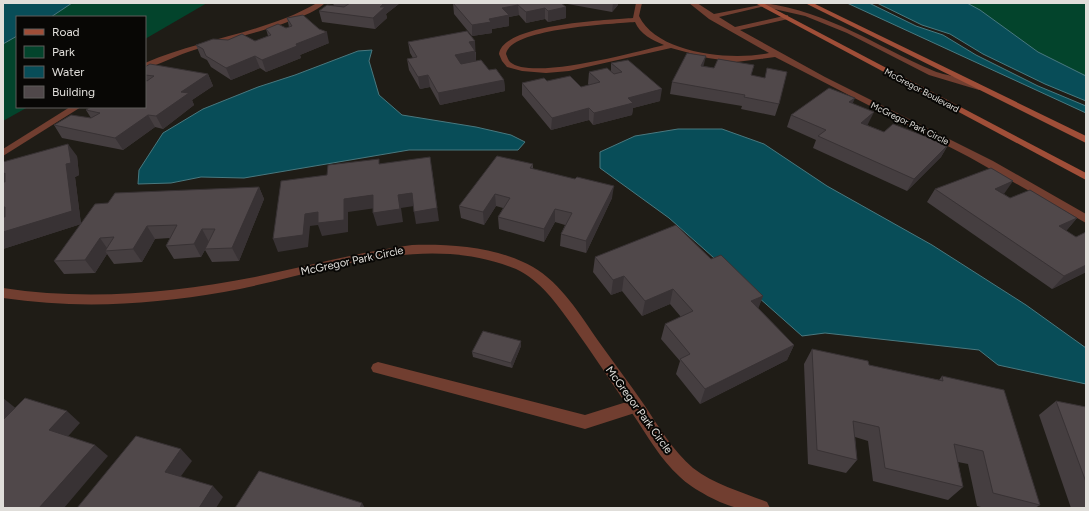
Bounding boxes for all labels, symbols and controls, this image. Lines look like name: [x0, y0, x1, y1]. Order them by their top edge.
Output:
legend: [16, 16, 146, 108]
text: Road: [52, 25, 80, 39]
text: Park: [52, 45, 75, 59]
text: Water: [52, 65, 84, 79]
street label: McGregor Boulevard: [883, 66, 961, 114]
text: Building: [52, 85, 95, 99]
street label: McGregor Park Circle: [869, 99, 951, 147]
street label: McGregor Park Circle: [299, 244, 405, 278]
street label: McGregor Park Circle: [603, 364, 675, 456]

